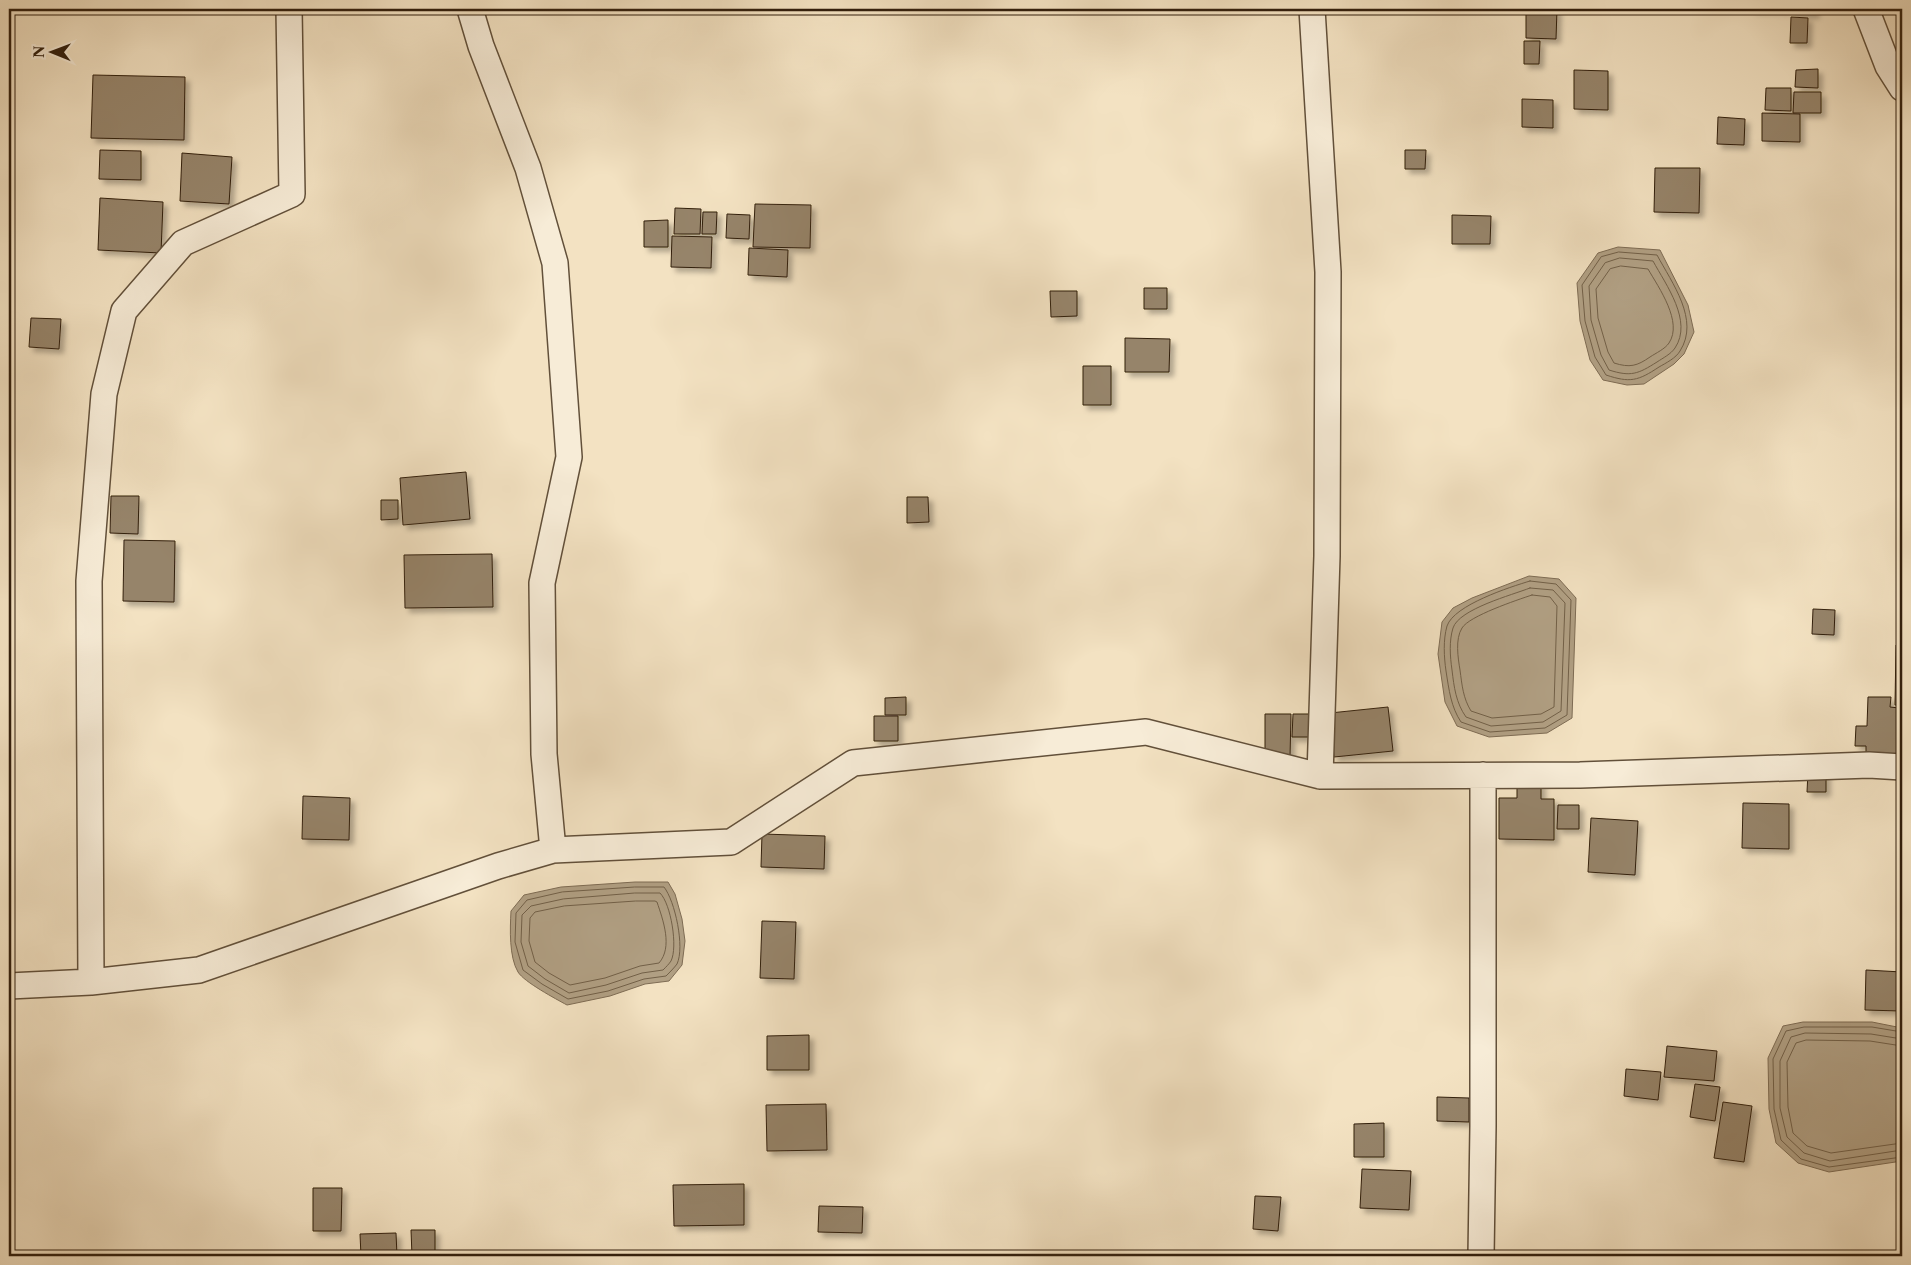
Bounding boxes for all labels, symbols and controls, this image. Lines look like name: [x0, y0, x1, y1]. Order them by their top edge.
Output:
north arrow: [28, 28, 78, 78]
text: N: [30, 46, 48, 58]

